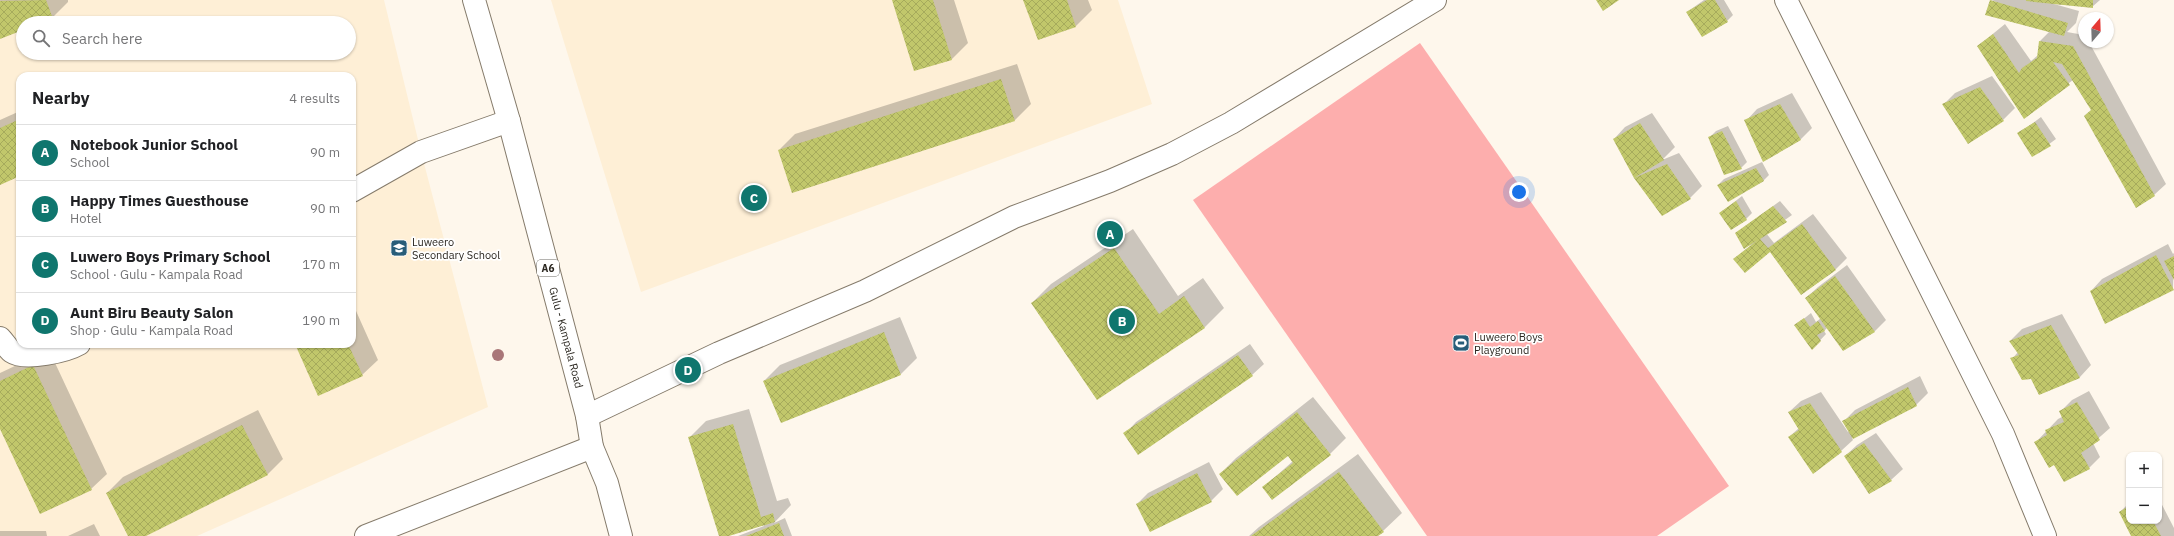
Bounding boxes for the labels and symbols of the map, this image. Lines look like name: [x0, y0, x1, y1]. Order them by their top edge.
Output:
north arrow: [2078, 12, 2114, 48]
your location: [1509, 182, 1529, 202]
pin: C: [741, 183, 767, 213]
pin: A: [1097, 219, 1123, 249]
place label: Luweero Secondary School: [412, 235, 500, 262]
school or university icon: Luweero Secondary School: [389, 238, 409, 258]
road number: A6: [537, 260, 559, 276]
street label: Gulu - Kampala Road: [546, 285, 586, 390]
pin: B: [1109, 306, 1135, 336]
place label: Luweero Boys Playground: [1474, 330, 1543, 357]
sports icon: Luweero Boys Playground: [1451, 333, 1471, 353]
pin: D: [675, 355, 701, 385]

